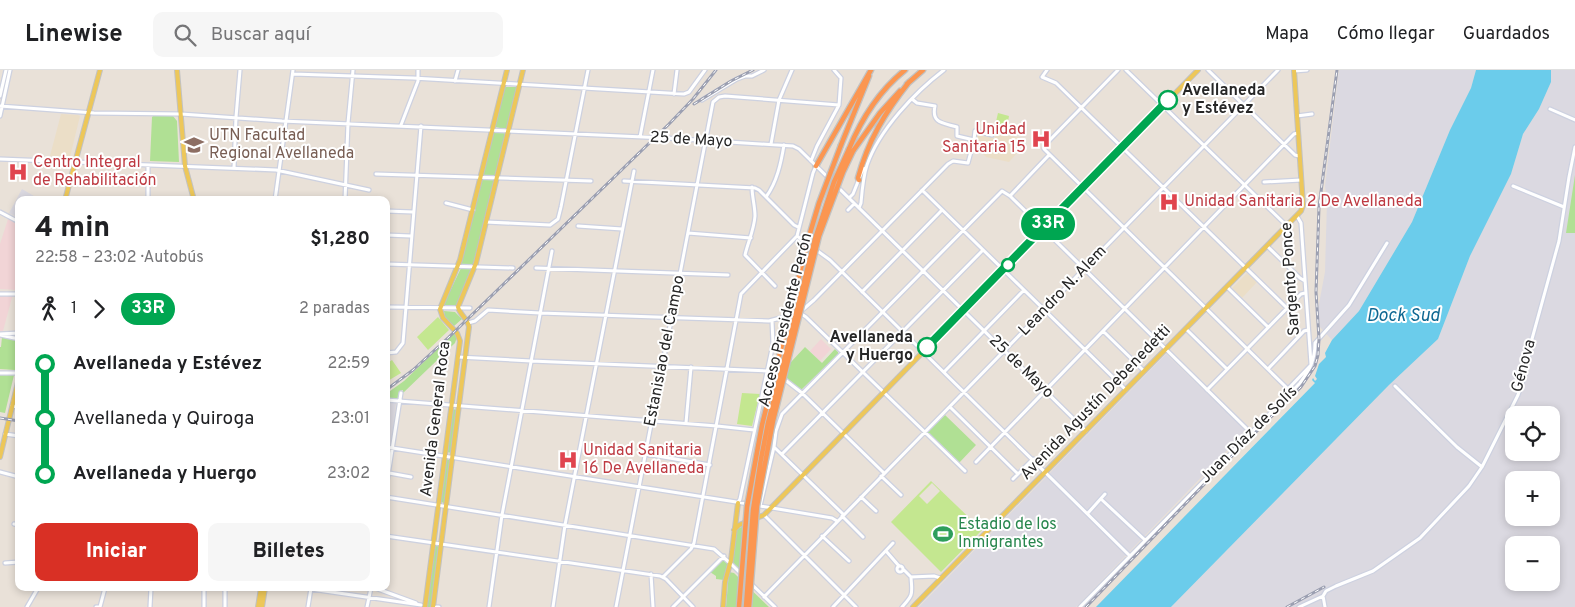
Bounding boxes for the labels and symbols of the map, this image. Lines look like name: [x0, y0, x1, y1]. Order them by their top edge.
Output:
place label: Avellaneda y Estévez: [1182, 81, 1265, 119]
marker: Avellaneda y Estévez: [1158, 90, 1178, 110]
place label: Unidad Sanitaria 15: [942, 120, 1026, 158]
place label: UTN Facultad Regional Avellaneda: [209, 126, 354, 164]
street label: 25 de Mayo: [649, 128, 733, 152]
hospital icon: Unidad Sanitaria 15: [1030, 128, 1052, 150]
school or university icon: UTN Facultad Regional Avellaneda: [183, 134, 205, 156]
place label: Centro Integral de Rehabilitación: [33, 153, 157, 191]
hospital icon: Centro Integral de Rehabilitación: [7, 161, 29, 183]
hospital icon: Unidad Sanitaria 2 De Avellaneda: [1158, 191, 1180, 213]
place label: Unidad Sanitaria 2 De Avellaneda: [1184, 192, 1422, 212]
line badge: 33R: [1019, 208, 1077, 240]
street label: Sargento Ponce: [1277, 221, 1305, 337]
street label: Acceso Presidente Perón: [755, 231, 817, 409]
street label: Leandro N. Alem: [1015, 242, 1111, 340]
unlabelled marker: [1001, 258, 1015, 272]
street label: Estanislao del Campo: [641, 274, 690, 428]
water label: Dock Sud: [1366, 305, 1441, 328]
street label: Avenida Agustín Debenedetti: [1017, 321, 1175, 485]
place label: Avellaneda y Huergo: [830, 328, 913, 366]
street label: 25 de Mayo: [984, 331, 1058, 403]
marker: Avellaneda y Huergo: [917, 337, 937, 357]
street label: Génova: [1507, 337, 1541, 395]
street label: Avenida General Roca: [417, 340, 455, 498]
street label: Juan Díaz de Solís: [1196, 382, 1302, 488]
place label: Unidad Sanitaria 16 De Avellaneda: [583, 441, 704, 479]
hospital icon: Unidad Sanitaria 16 De Avellaneda: [557, 449, 579, 471]
place label: Estadio de los Inmigrantes: [958, 515, 1057, 553]
sports icon: Estadio de los Inmigrantes: [932, 523, 954, 545]

